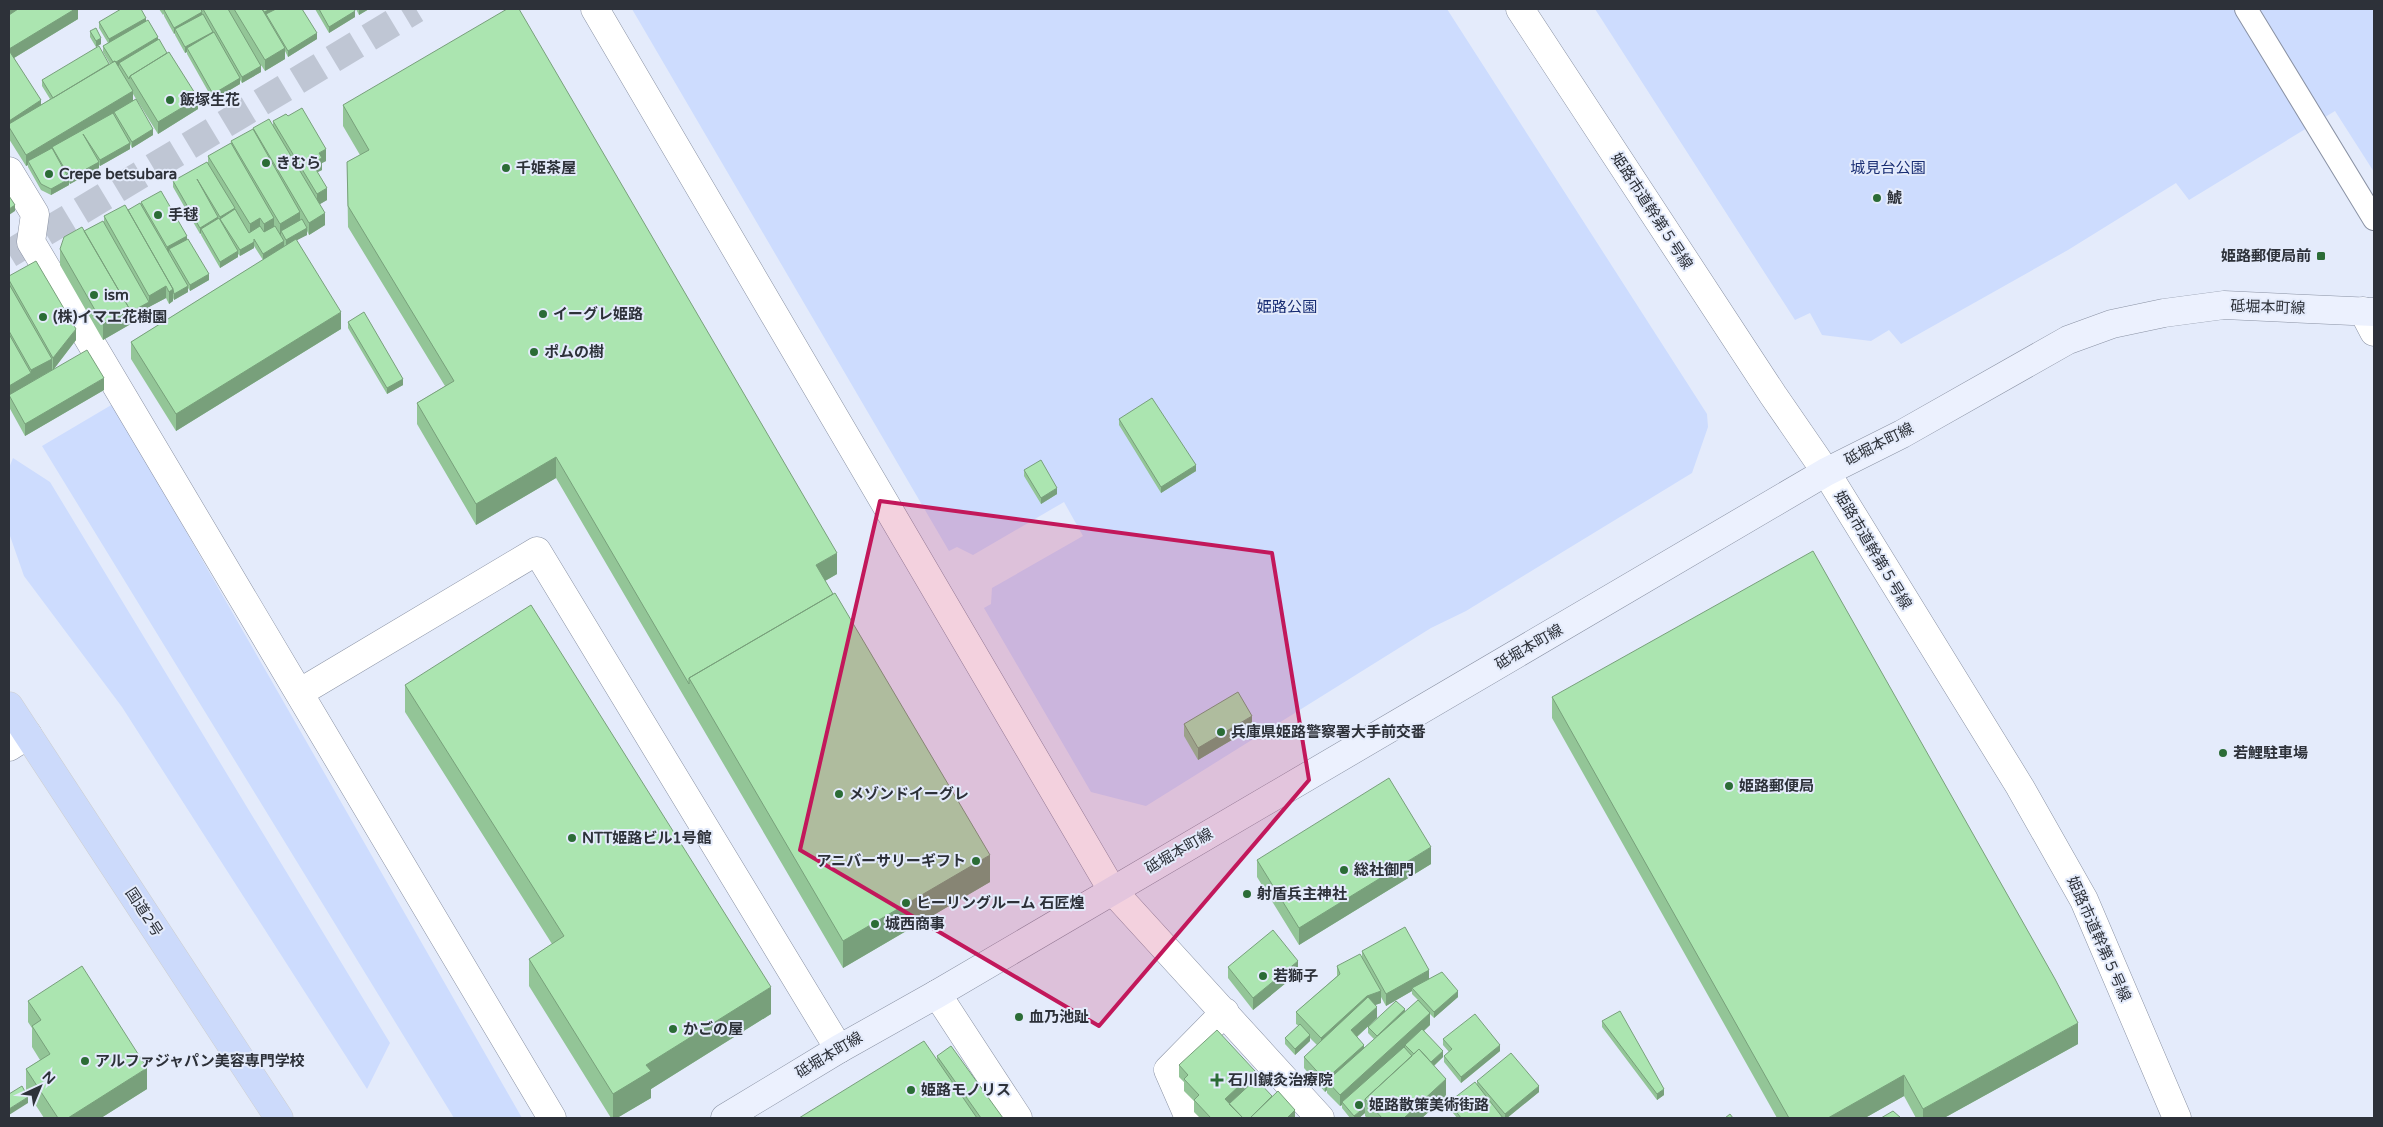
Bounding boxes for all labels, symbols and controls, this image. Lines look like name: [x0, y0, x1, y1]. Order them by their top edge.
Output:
place label: 飯塚生花: [180, 91, 240, 109]
marker: 飯塚生花: [164, 94, 176, 106]
street label: 姫路市道幹第５号線: [1608, 149, 1696, 273]
place label: きむら: [276, 154, 321, 172]
marker: きむら: [260, 157, 272, 169]
place label: 千姫茶屋: [516, 159, 576, 177]
park label: 城見台公園: [1850, 159, 1926, 177]
marker: 千姫茶屋: [500, 162, 512, 174]
place label: Crepe betsubara: [59, 165, 177, 184]
marker: Crepe betsubara: [43, 168, 55, 180]
place label: 鯱: [1887, 189, 1902, 207]
marker: 鯱: [1871, 192, 1883, 204]
place label: 手毬: [168, 206, 198, 224]
marker: 手毬: [152, 209, 164, 221]
place label: 姫路郵便局前: [2221, 247, 2311, 265]
marker: 姫路郵便局前: [2315, 250, 2327, 262]
place label: ism: [104, 286, 129, 304]
marker: ism: [88, 289, 100, 301]
street label: 砥堀本町線: [2230, 297, 2306, 317]
park label: 姫路公園: [1257, 298, 1317, 316]
place label: イーグレ姫路: [553, 305, 643, 323]
place label: (株)イマエ花樹園: [53, 308, 167, 326]
marker: イーグレ姫路: [537, 308, 549, 320]
marker: (株)イマエ花樹園: [37, 311, 49, 323]
place label: ポムの樹: [544, 343, 604, 361]
marker: ポムの樹: [528, 346, 540, 358]
street label: 砥堀本町線: [1841, 419, 1917, 469]
street label: 姫路市道幹第５号線: [1831, 487, 1915, 613]
street label: 砥堀本町線: [1492, 620, 1566, 674]
place label: 兵庫県姫路警察署大手前交番: [1231, 723, 1426, 741]
marker: 兵庫県姫路警察署大手前交番: [1215, 726, 1227, 738]
place label: 若鯉駐車場: [2233, 744, 2308, 762]
marker: 若鯉駐車場: [2217, 747, 2229, 759]
place label: 姫路郵便局: [1739, 777, 1814, 795]
marker: 姫路郵便局: [1723, 780, 1735, 792]
place label: メゾンドイーグレ: [849, 785, 969, 803]
marker: メゾンドイーグレ: [833, 788, 845, 800]
street label: 砥堀本町線: [1142, 824, 1216, 878]
place label: NTT姫路ビル1号館: [582, 829, 712, 847]
marker: NTT姫路ビル1号館: [566, 832, 578, 844]
place label: アニバーサリーギフト: [817, 852, 966, 870]
marker: アニバーサリーギフト: [970, 855, 982, 867]
place label: 総社御門: [1354, 861, 1414, 879]
marker: 総社御門: [1338, 864, 1350, 876]
street label: 姫路市道幹第５号線: [2063, 874, 2135, 1004]
street label: 国道2号: [122, 884, 166, 940]
place label: 射盾兵主神社: [1257, 885, 1347, 903]
marker: 射盾兵主神社: [1241, 888, 1253, 900]
place label: ヒーリングルーム 石匠煌: [916, 894, 1084, 912]
marker: ヒーリングルーム 石匠煌: [900, 897, 912, 909]
place label: 城西商事: [885, 915, 945, 933]
marker: 城西商事: [869, 918, 881, 930]
place label: 若獅子: [1273, 967, 1318, 985]
marker: 若獅子: [1257, 970, 1269, 982]
place label: 血乃池趾: [1029, 1008, 1089, 1026]
marker: 血乃池趾: [1013, 1011, 1025, 1023]
place label: かごの屋: [683, 1020, 743, 1038]
marker: かごの屋: [667, 1023, 679, 1035]
street label: 砥堀本町線: [792, 1028, 866, 1082]
place label: アルファジャパン美容専門学校: [95, 1052, 305, 1070]
marker: アルファジャパン美容専門学校: [79, 1055, 91, 1067]
north arrow: [15, 1062, 65, 1112]
text: N: [39, 1068, 59, 1088]
place label: 石川鍼灸治療院: [1228, 1071, 1333, 1089]
marker: 石川鍼灸治療院: [1210, 1073, 1224, 1087]
place label: 姫路モノリス: [921, 1081, 1011, 1099]
marker: 姫路モノリス: [905, 1084, 917, 1096]
place label: 姫路散策美術街路: [1369, 1096, 1489, 1114]
marker: 姫路散策美術街路: [1353, 1099, 1365, 1111]

